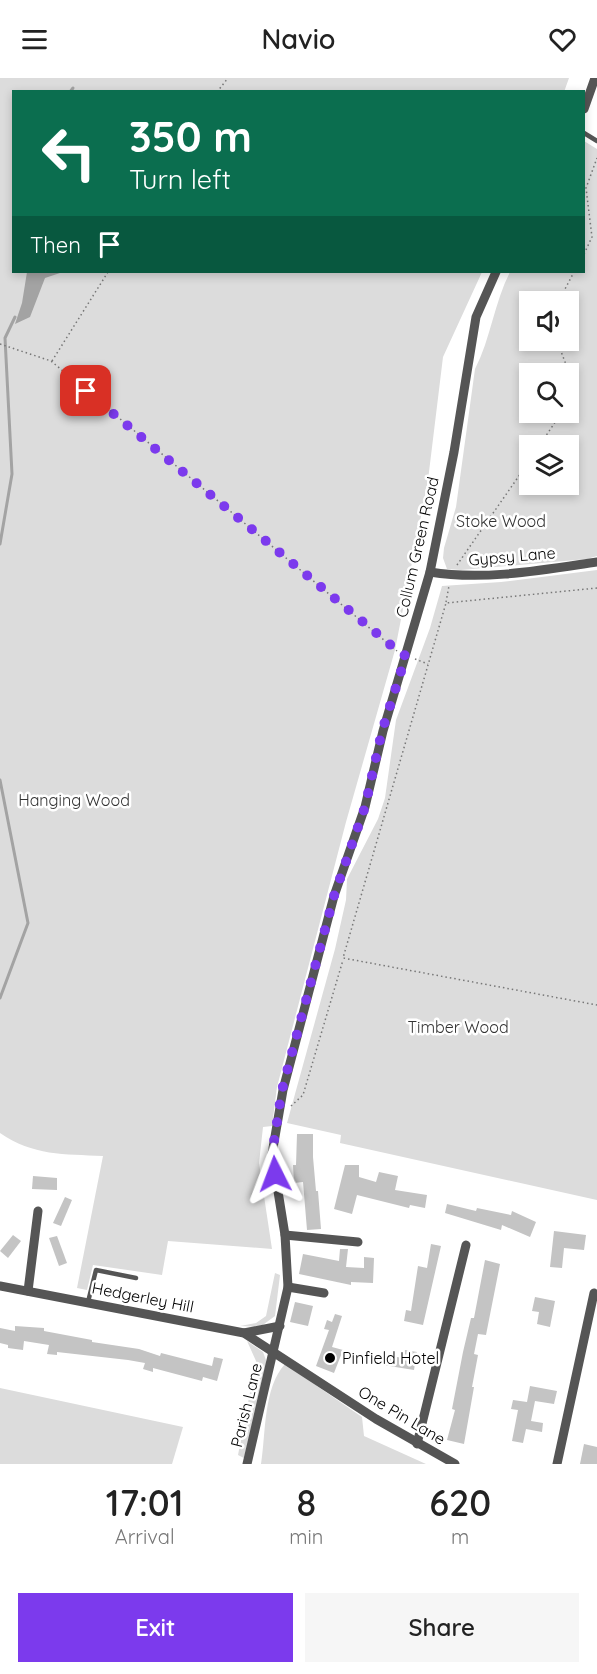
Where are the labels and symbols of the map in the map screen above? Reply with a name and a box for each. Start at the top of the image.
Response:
pin [60,365,111,416]
street label: Collum Green Road [391,475,443,619]
park label: Stoke Wood [456,511,546,531]
street label: Gypsy Lane [468,542,556,570]
park label: Hanging Wood [18,790,130,810]
park label: Timber Wood [407,1017,509,1037]
position arrow [243,1142,307,1206]
street label: Hedgerley Hill [90,1277,196,1317]
place label: Pinfield Hotel [342,1348,439,1368]
marker: Pinfield Hotel [323,1351,337,1365]
street label: Parish Lane [226,1361,266,1449]
street label: One Pin Lane [355,1381,449,1449]

